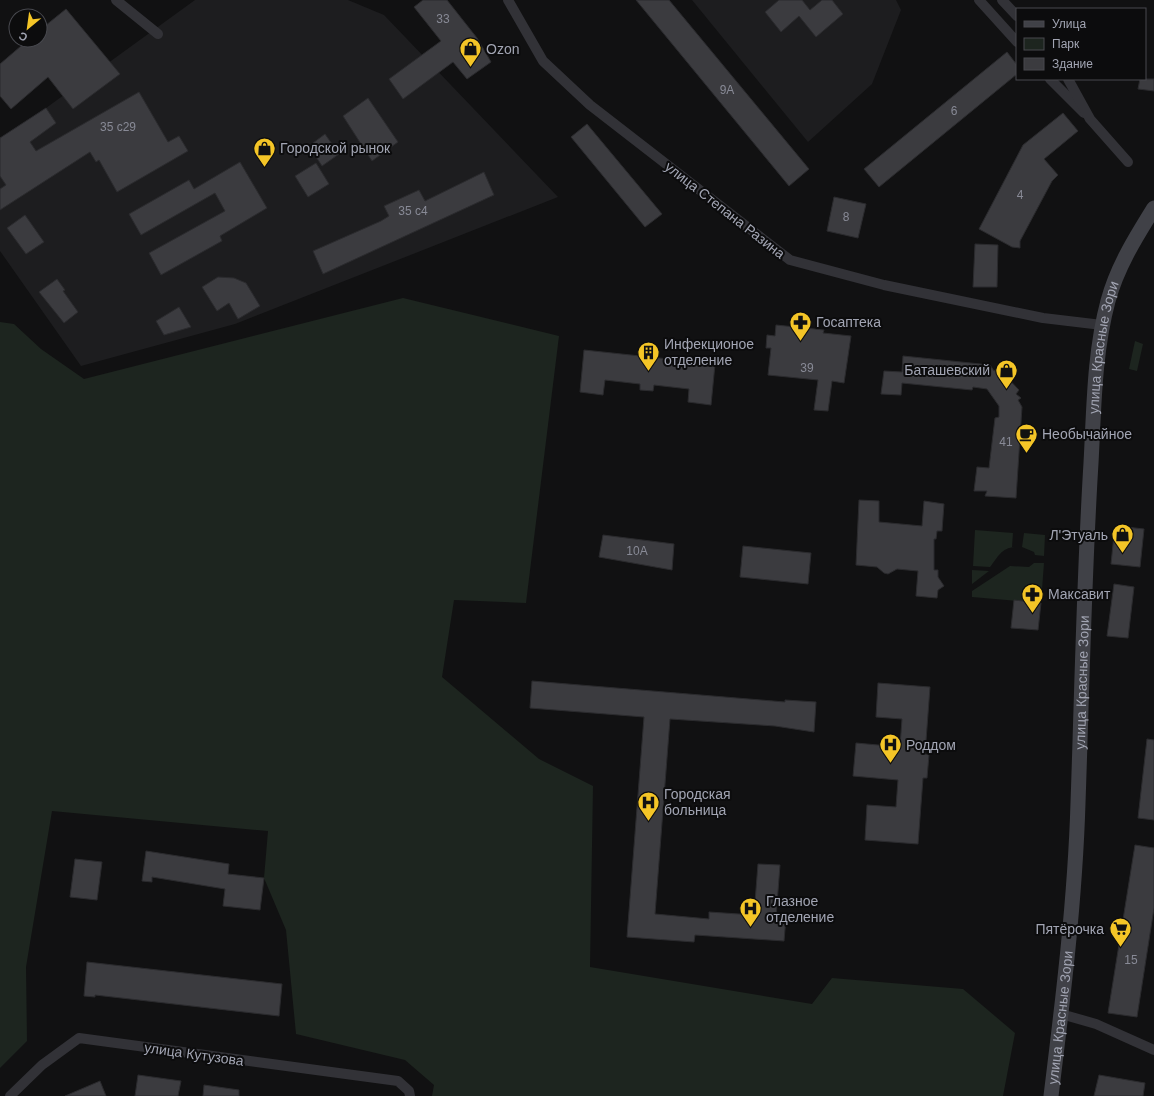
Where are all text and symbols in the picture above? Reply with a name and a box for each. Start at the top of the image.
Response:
north arrow [8,8,48,48]
legend [1016,8,1146,80]
house number: 33 [436,12,450,26]
text: Улица [1052,17,1086,31]
text: С [17,30,30,44]
shop icon: Ozon [457,36,483,69]
text: Парк [1052,37,1080,51]
place label: Ozon [486,41,519,57]
text: Здание [1052,57,1093,71]
house number: 9А [720,83,734,97]
house number: 6 [951,104,958,118]
house number: 35 с29 [100,120,136,134]
shop icon: Городской рынок [252,135,278,168]
place label: Городской рынок [280,140,391,156]
street label: улица Степана Разина [662,158,788,262]
house number: 4 [1017,188,1024,202]
house number: 35 с4 [398,204,428,218]
house number: 8 [843,210,850,224]
street label: улица Красные Зори [1085,279,1122,414]
pharmacy icon: Госаптека [787,309,813,342]
place label: Госаптека [816,314,881,330]
place label: Инфекционое отделение [664,336,754,368]
building icon: Инфекционое отделение [635,339,661,372]
shop icon: Баташевский [993,357,1019,390]
house number: 39 [800,361,814,375]
place label: Баташевский [904,362,990,378]
cafe icon: Необычайное [1014,421,1040,454]
place label: Необычайное [1042,426,1132,442]
house number: 41 [999,435,1013,449]
shop icon: Л'Этуаль [1110,522,1136,555]
place label: Л'Этуаль [1049,527,1108,543]
house number: 10А [626,544,648,558]
pharmacy icon: Максавит [1020,581,1046,614]
place label: Максавит [1048,586,1111,602]
street label: улица Красные Зори [1072,615,1092,750]
hospital icon: Роддом [878,732,904,765]
place label: Роддом [906,737,956,753]
place label: Городская больница [664,786,731,818]
hospital icon: Городская больница [636,789,662,822]
place label: Глазное отделение [766,893,834,925]
hospital icon: Глазное отделение [738,896,764,929]
supermarket icon: Пятёрочка [1107,916,1133,949]
place label: Пятёрочка [1035,921,1104,937]
street label: улица Красные Зори [1044,950,1076,1085]
house number: 15 [1124,953,1138,967]
street label: улица Кутузова [143,1039,245,1069]

